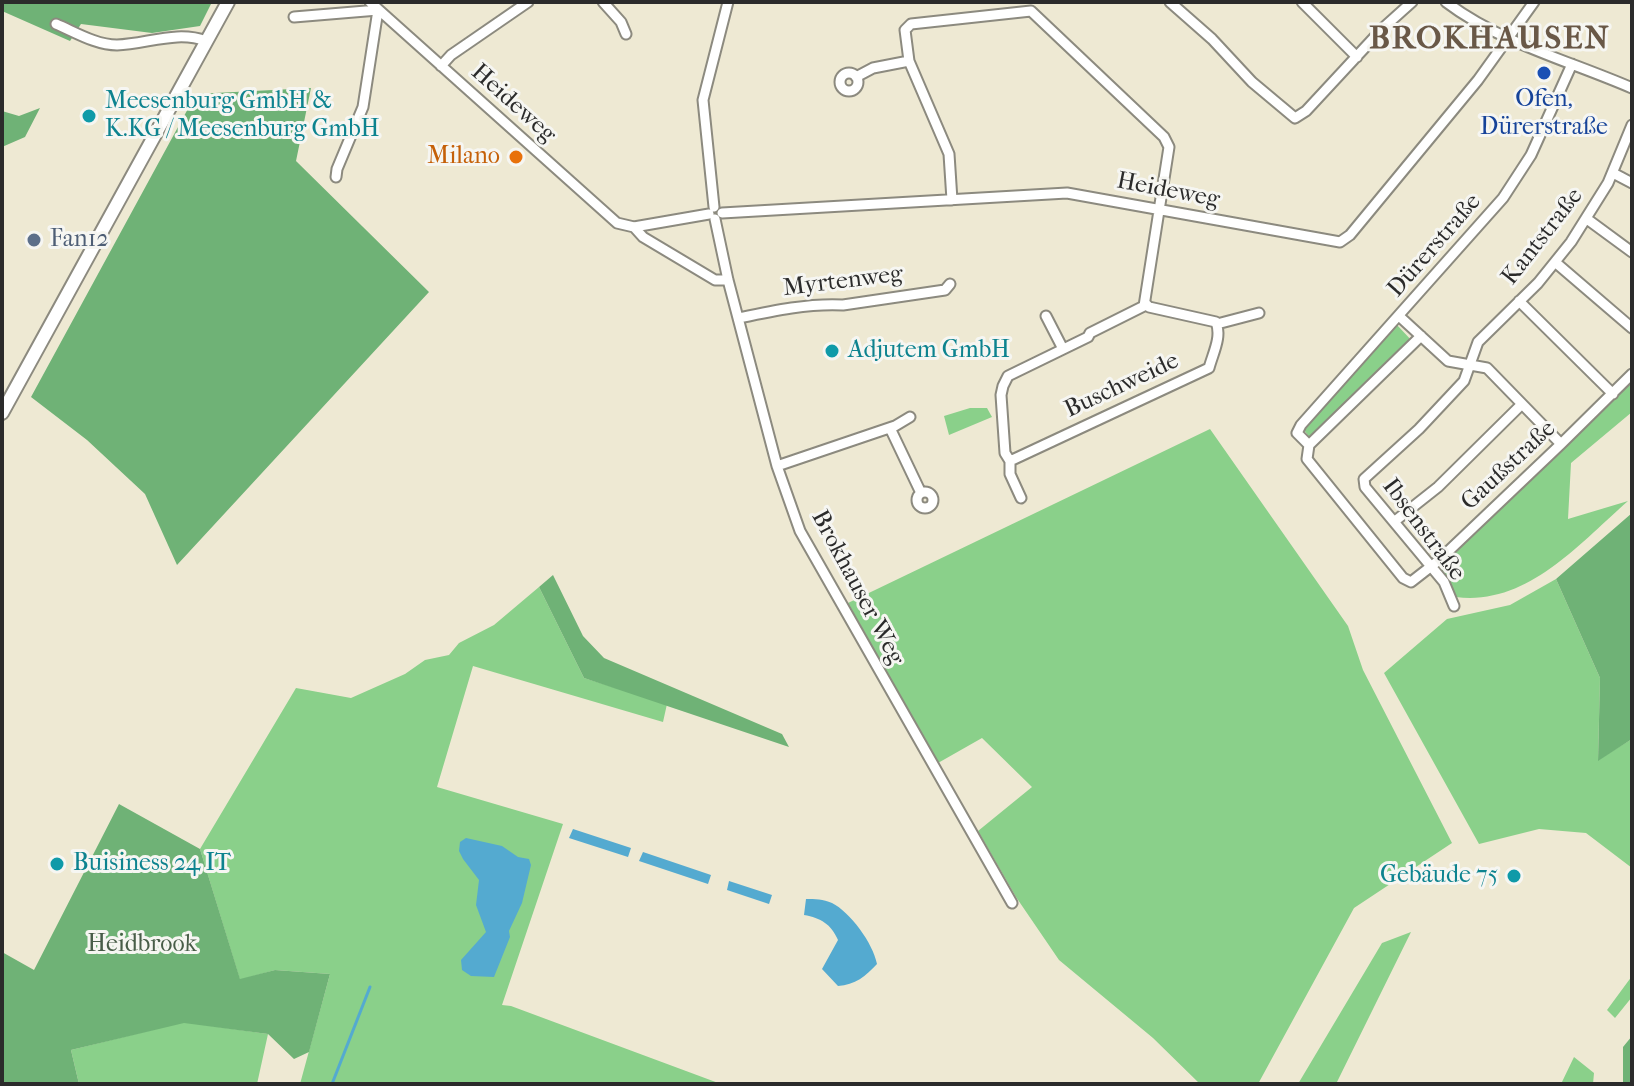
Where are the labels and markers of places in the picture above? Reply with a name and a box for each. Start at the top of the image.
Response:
marker: Ofen, Dürerstraße [1535,64,1553,82]
place label: Ofen, Dürerstraße [1480,86,1608,142]
place label: Meesenburg GmbH & K.KG / Meesenburg GmbH [105,88,379,144]
marker: Meesenburg GmbH & K.KG / Meesenburg GmbH [80,107,98,125]
place label: Milano [427,143,500,171]
marker: Milano [507,148,525,166]
place label: Fan12 [50,226,109,254]
marker: Fan12 [25,231,43,249]
place label: Adjutem GmbH [848,337,1010,365]
marker: Adjutem GmbH [823,342,841,360]
place label: Buisiness 24 IT [73,850,231,878]
marker: Buisiness 24 IT [48,855,66,873]
place label: Gebäude 75 [1380,862,1498,890]
marker: Gebäude 75 [1505,867,1523,885]

